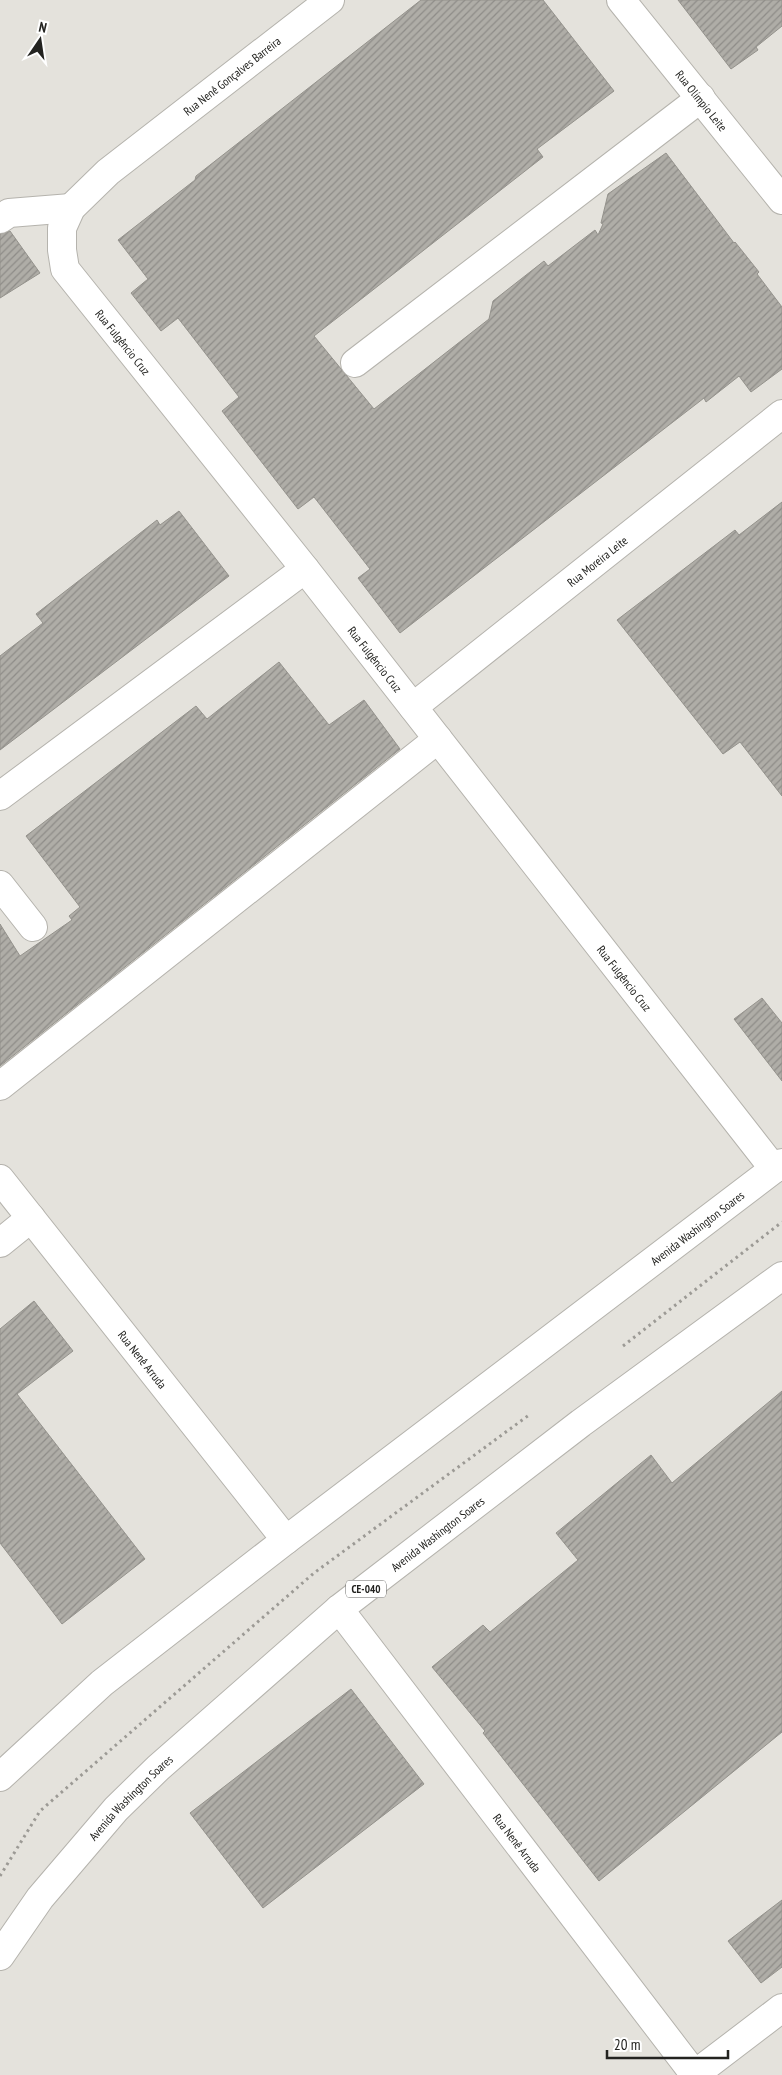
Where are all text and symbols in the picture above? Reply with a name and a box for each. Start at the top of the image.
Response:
north arrow [15,15,65,65]
text: N [37,18,49,37]
street label: Rua Nenê Gonçalves Barreira [180,33,284,119]
street label: Rua Olímpio Leite [673,67,731,134]
street label: Rua Fulgêncio Cruz [93,306,154,378]
street label: Rua Moreira Leite [564,532,630,589]
street label: Rua Fulgêncio Cruz [345,623,406,695]
street label: Rua Fulgêncio Cruz [594,942,655,1014]
street label: Avenida Washington Soares [647,1187,747,1268]
street label: Rua Nenê Arruda [115,1327,170,1391]
street label: Avenida Washington Soares [388,1493,487,1574]
road number: CE-040 [346,1580,386,1598]
street label: Avenida Washington Soares [85,1751,176,1843]
street label: Rua Nenê Arruda [490,1810,545,1875]
scale bar [607,2028,728,2060]
text: 20 m [614,2035,640,2054]

